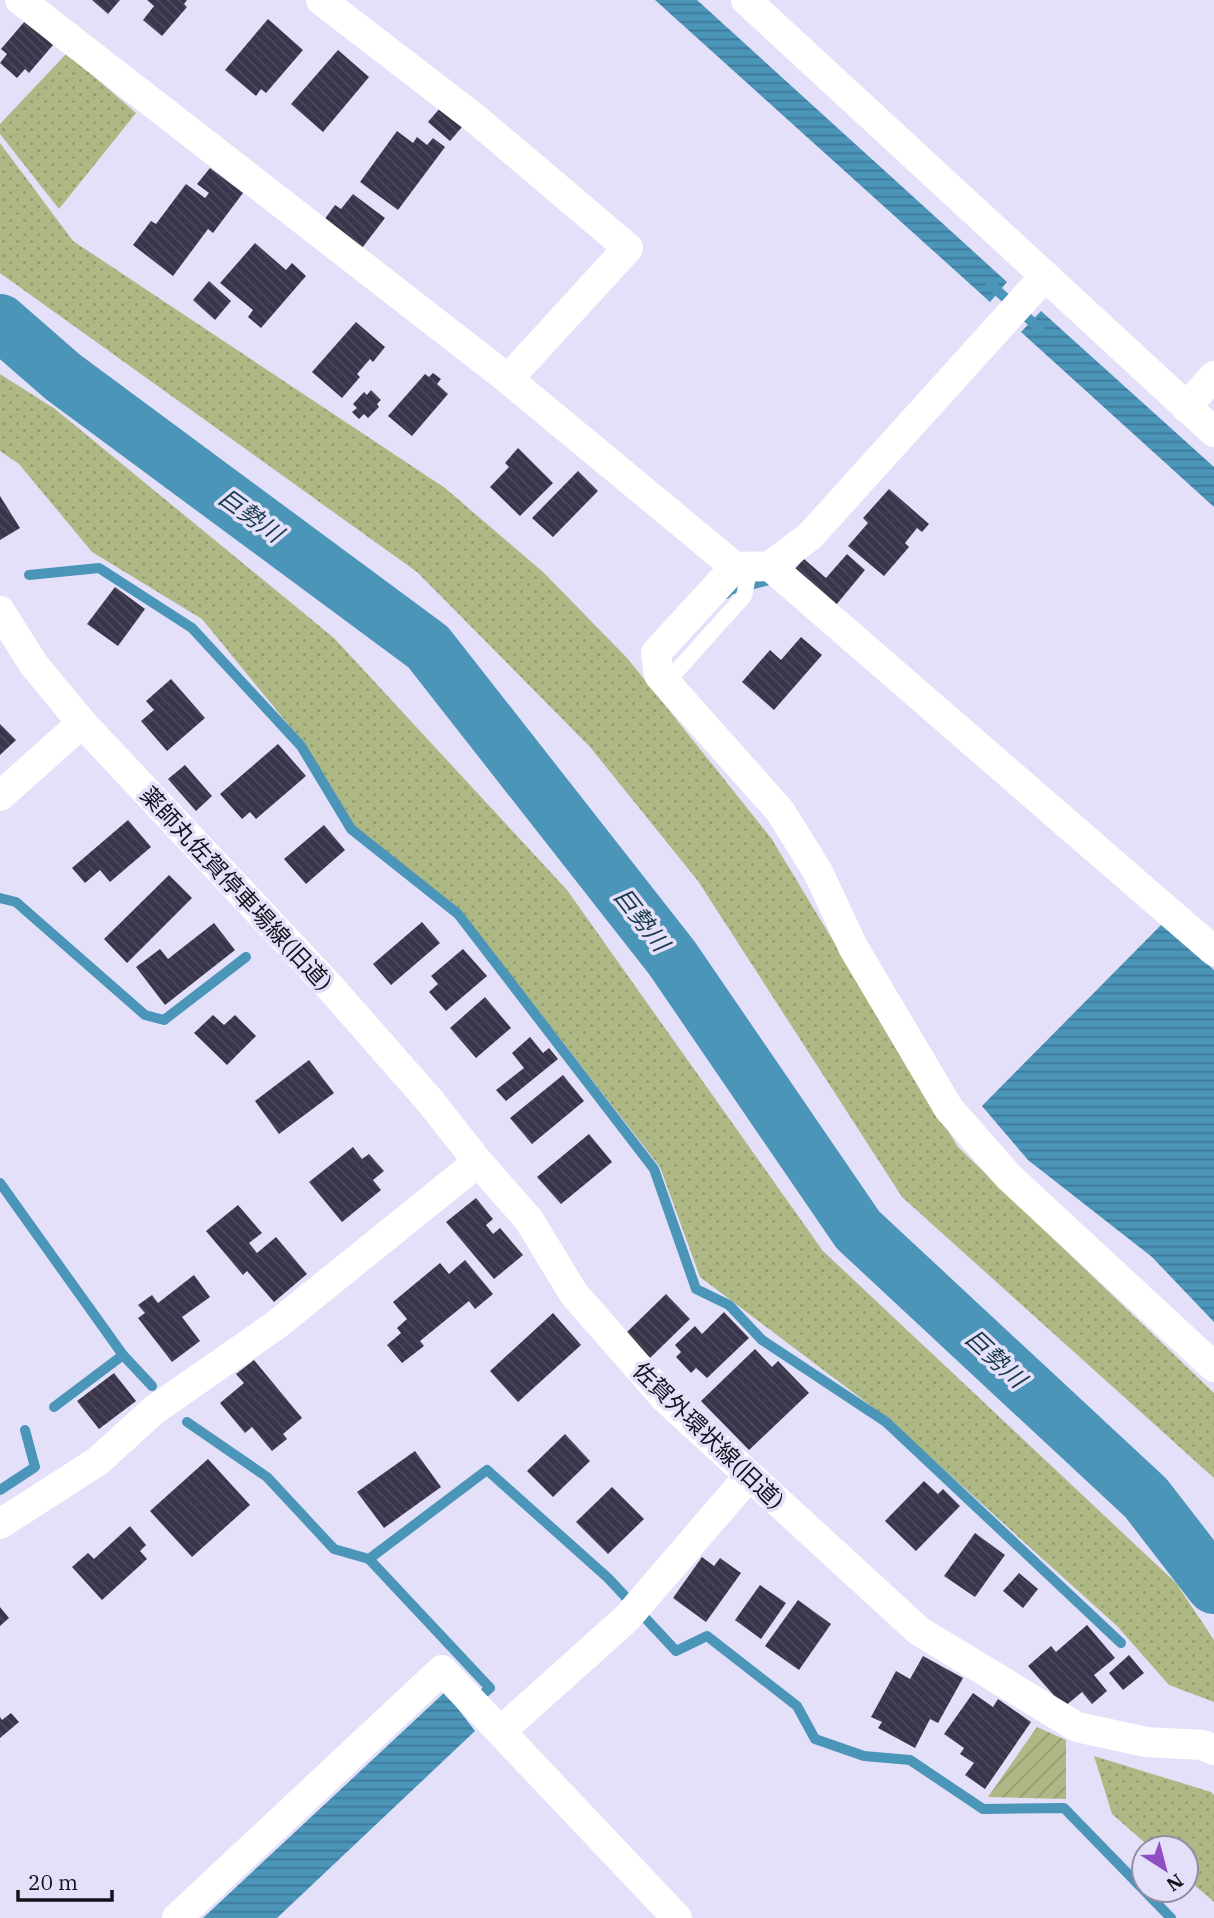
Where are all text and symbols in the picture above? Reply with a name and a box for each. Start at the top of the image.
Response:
water label: 巨勢川 [212,481,292,551]
street label: 薬師丸佐賀停車場線(旧道) [135,780,339,996]
water label: 巨勢川 [607,881,679,960]
water label: 巨勢川 [959,1322,1035,1396]
street label: 佐賀外環状線(旧道) [627,1355,791,1515]
north arrow [1130,1834,1200,1904]
scale bar [18,1858,112,1902]
text: 20 m [28,1868,78,1896]
text: N [1162,1869,1188,1897]

